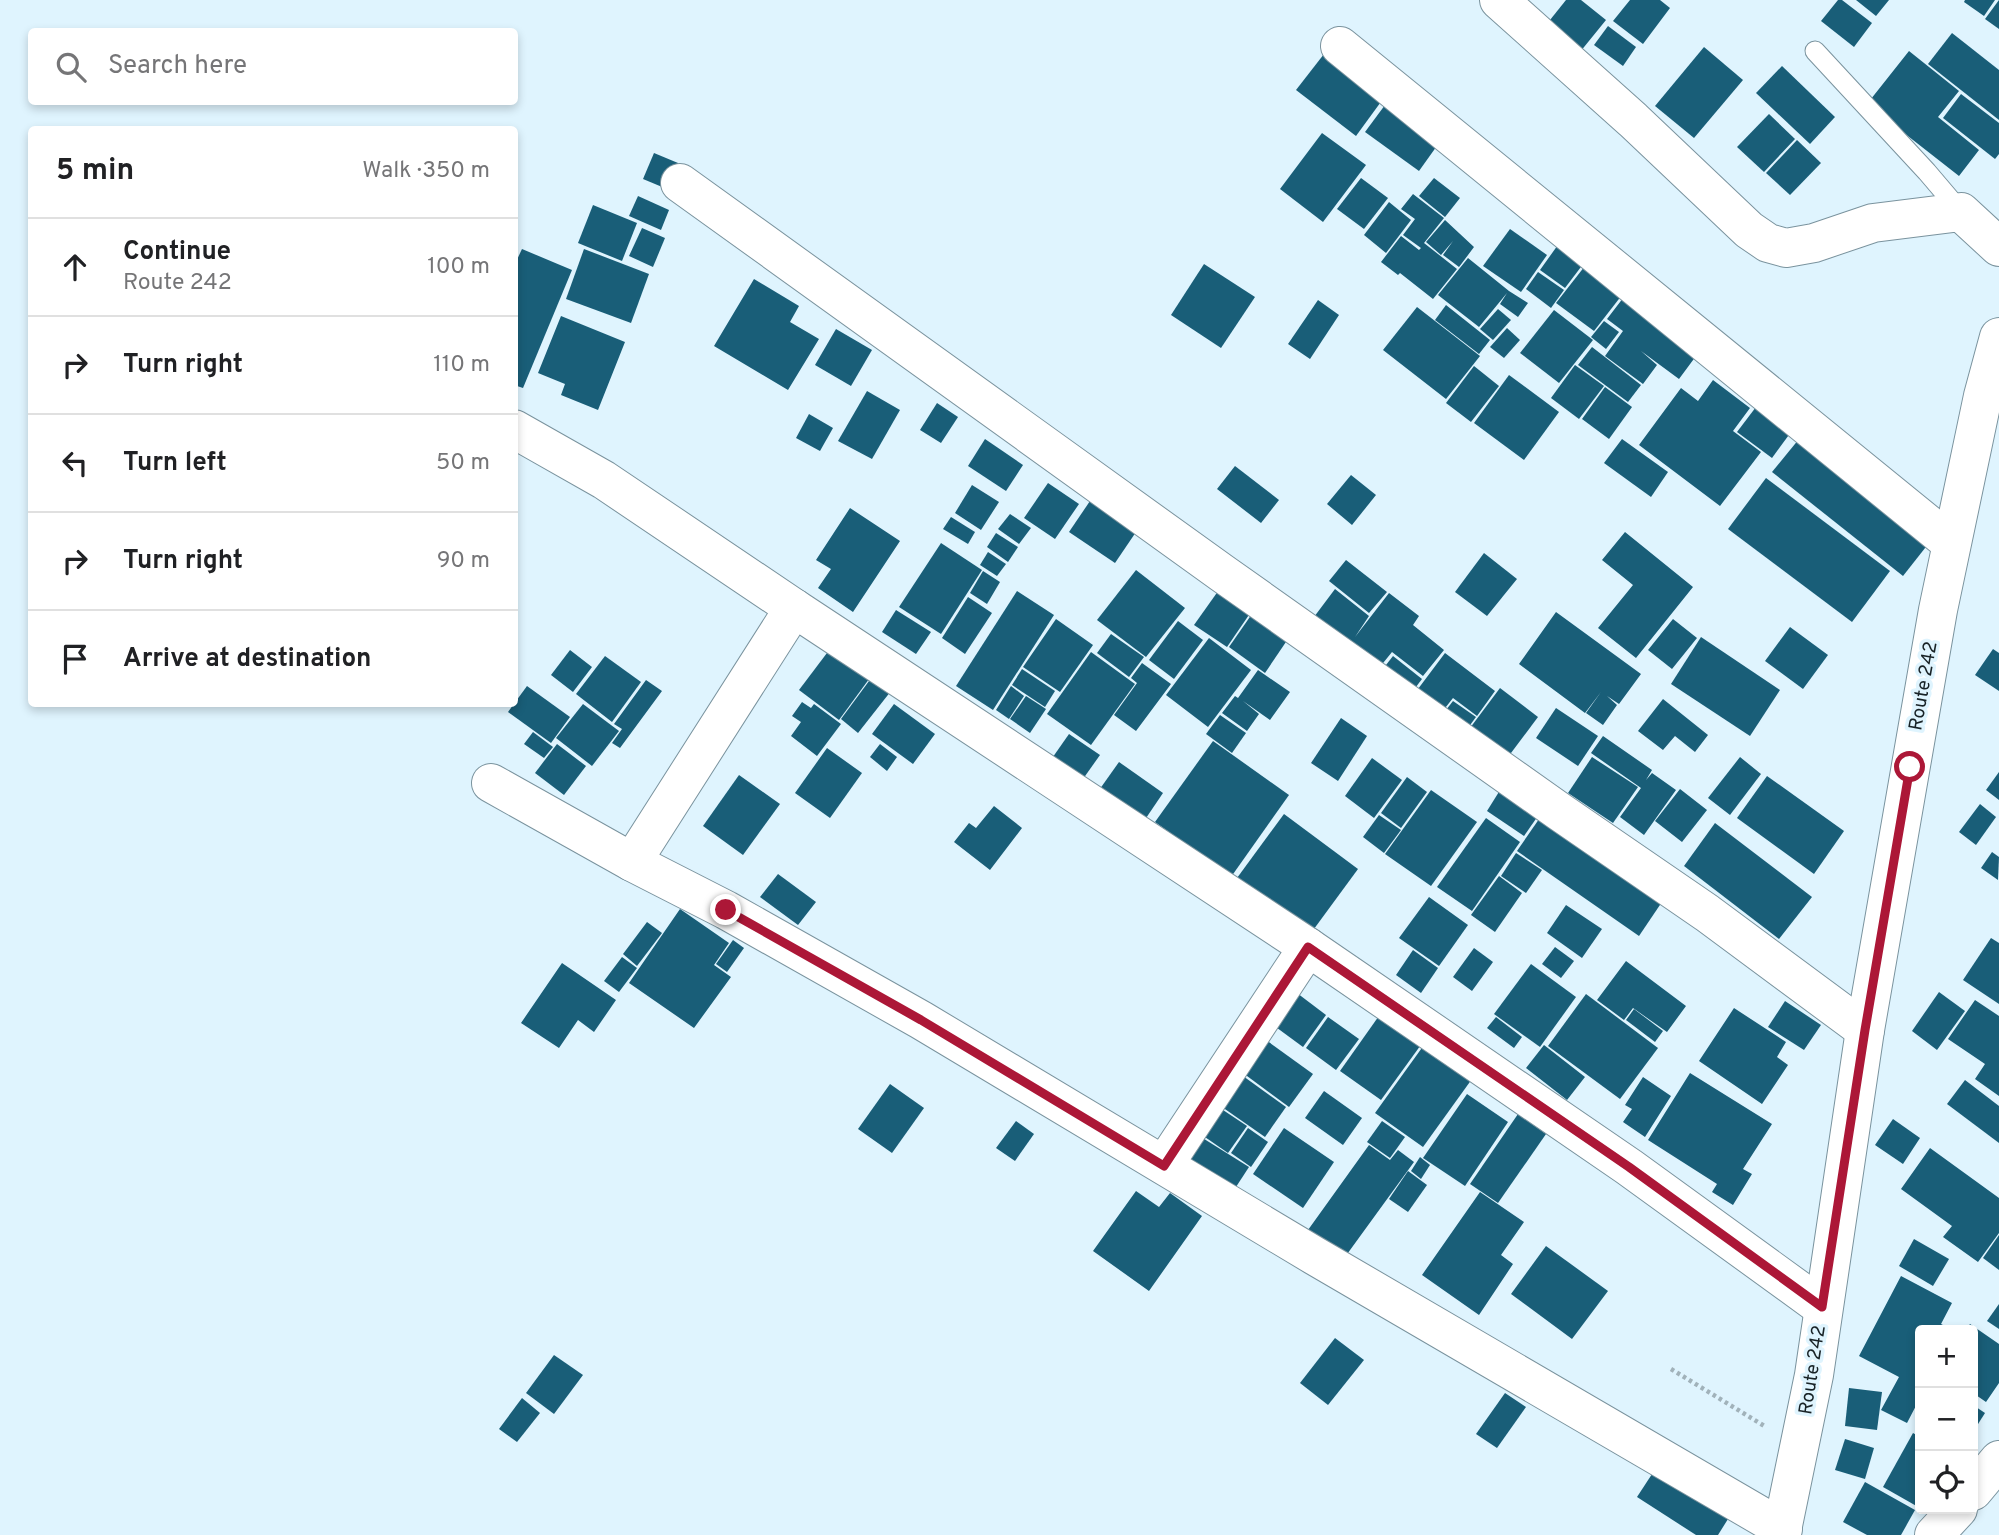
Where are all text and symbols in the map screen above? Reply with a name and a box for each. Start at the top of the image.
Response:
search box [28,28,518,105]
icon: search [52,48,90,86]
text: Search here [108,50,247,83]
text: 5 min [56,153,134,190]
text: Walk · 350 m [362,157,490,186]
text: Continue [123,236,231,269]
icon: ahead [56,248,94,286]
text: 100 m [427,253,490,282]
text: Route 242 [123,269,232,298]
icon: right [56,346,94,384]
text: Turn right [123,349,243,382]
text: 110 m [433,351,490,380]
icon: left [56,444,94,482]
text: Turn left [123,447,227,480]
text: 50 m [436,449,490,478]
icon: right [56,542,94,580]
text: Turn right [123,545,243,578]
text: 90 m [437,547,490,576]
icon: arrive [56,640,94,678]
street label: Route 242 [1904,640,1944,732]
text: Arrive at destination [123,643,371,676]
route start [1894,751,1925,782]
route end [710,894,741,925]
street label: Route 242 [1794,1324,1832,1416]
map controls [1915,1325,1978,1514]
button: + [1915,1325,1978,1388]
button: − [1915,1388,1978,1451]
button: locate [1915,1451,1978,1514]

